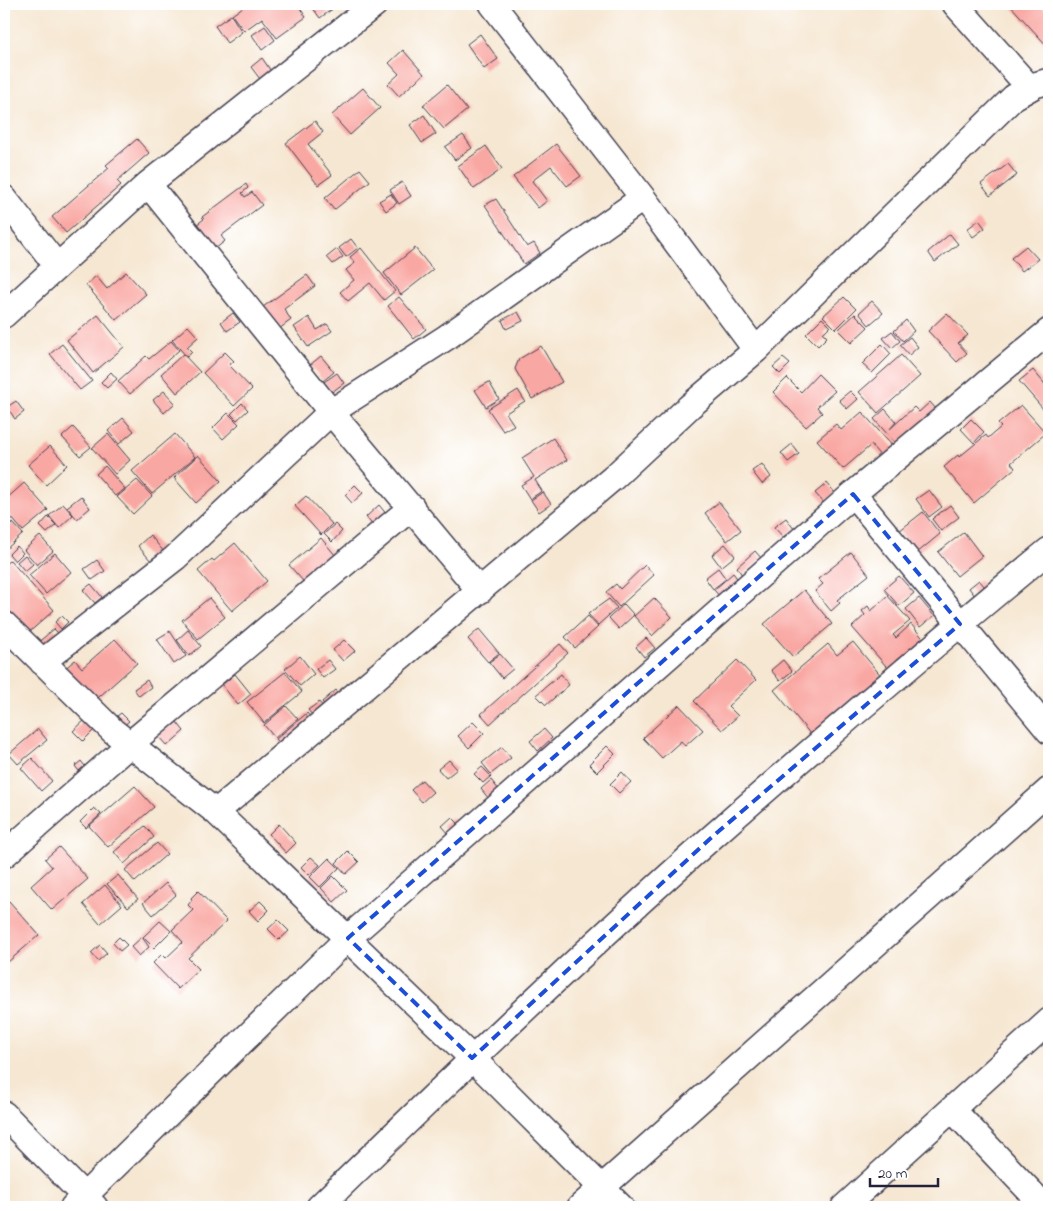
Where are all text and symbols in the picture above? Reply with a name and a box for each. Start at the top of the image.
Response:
scale bar [870,1156,938,1188]
text: 20 m [878,1163,908,1185]

